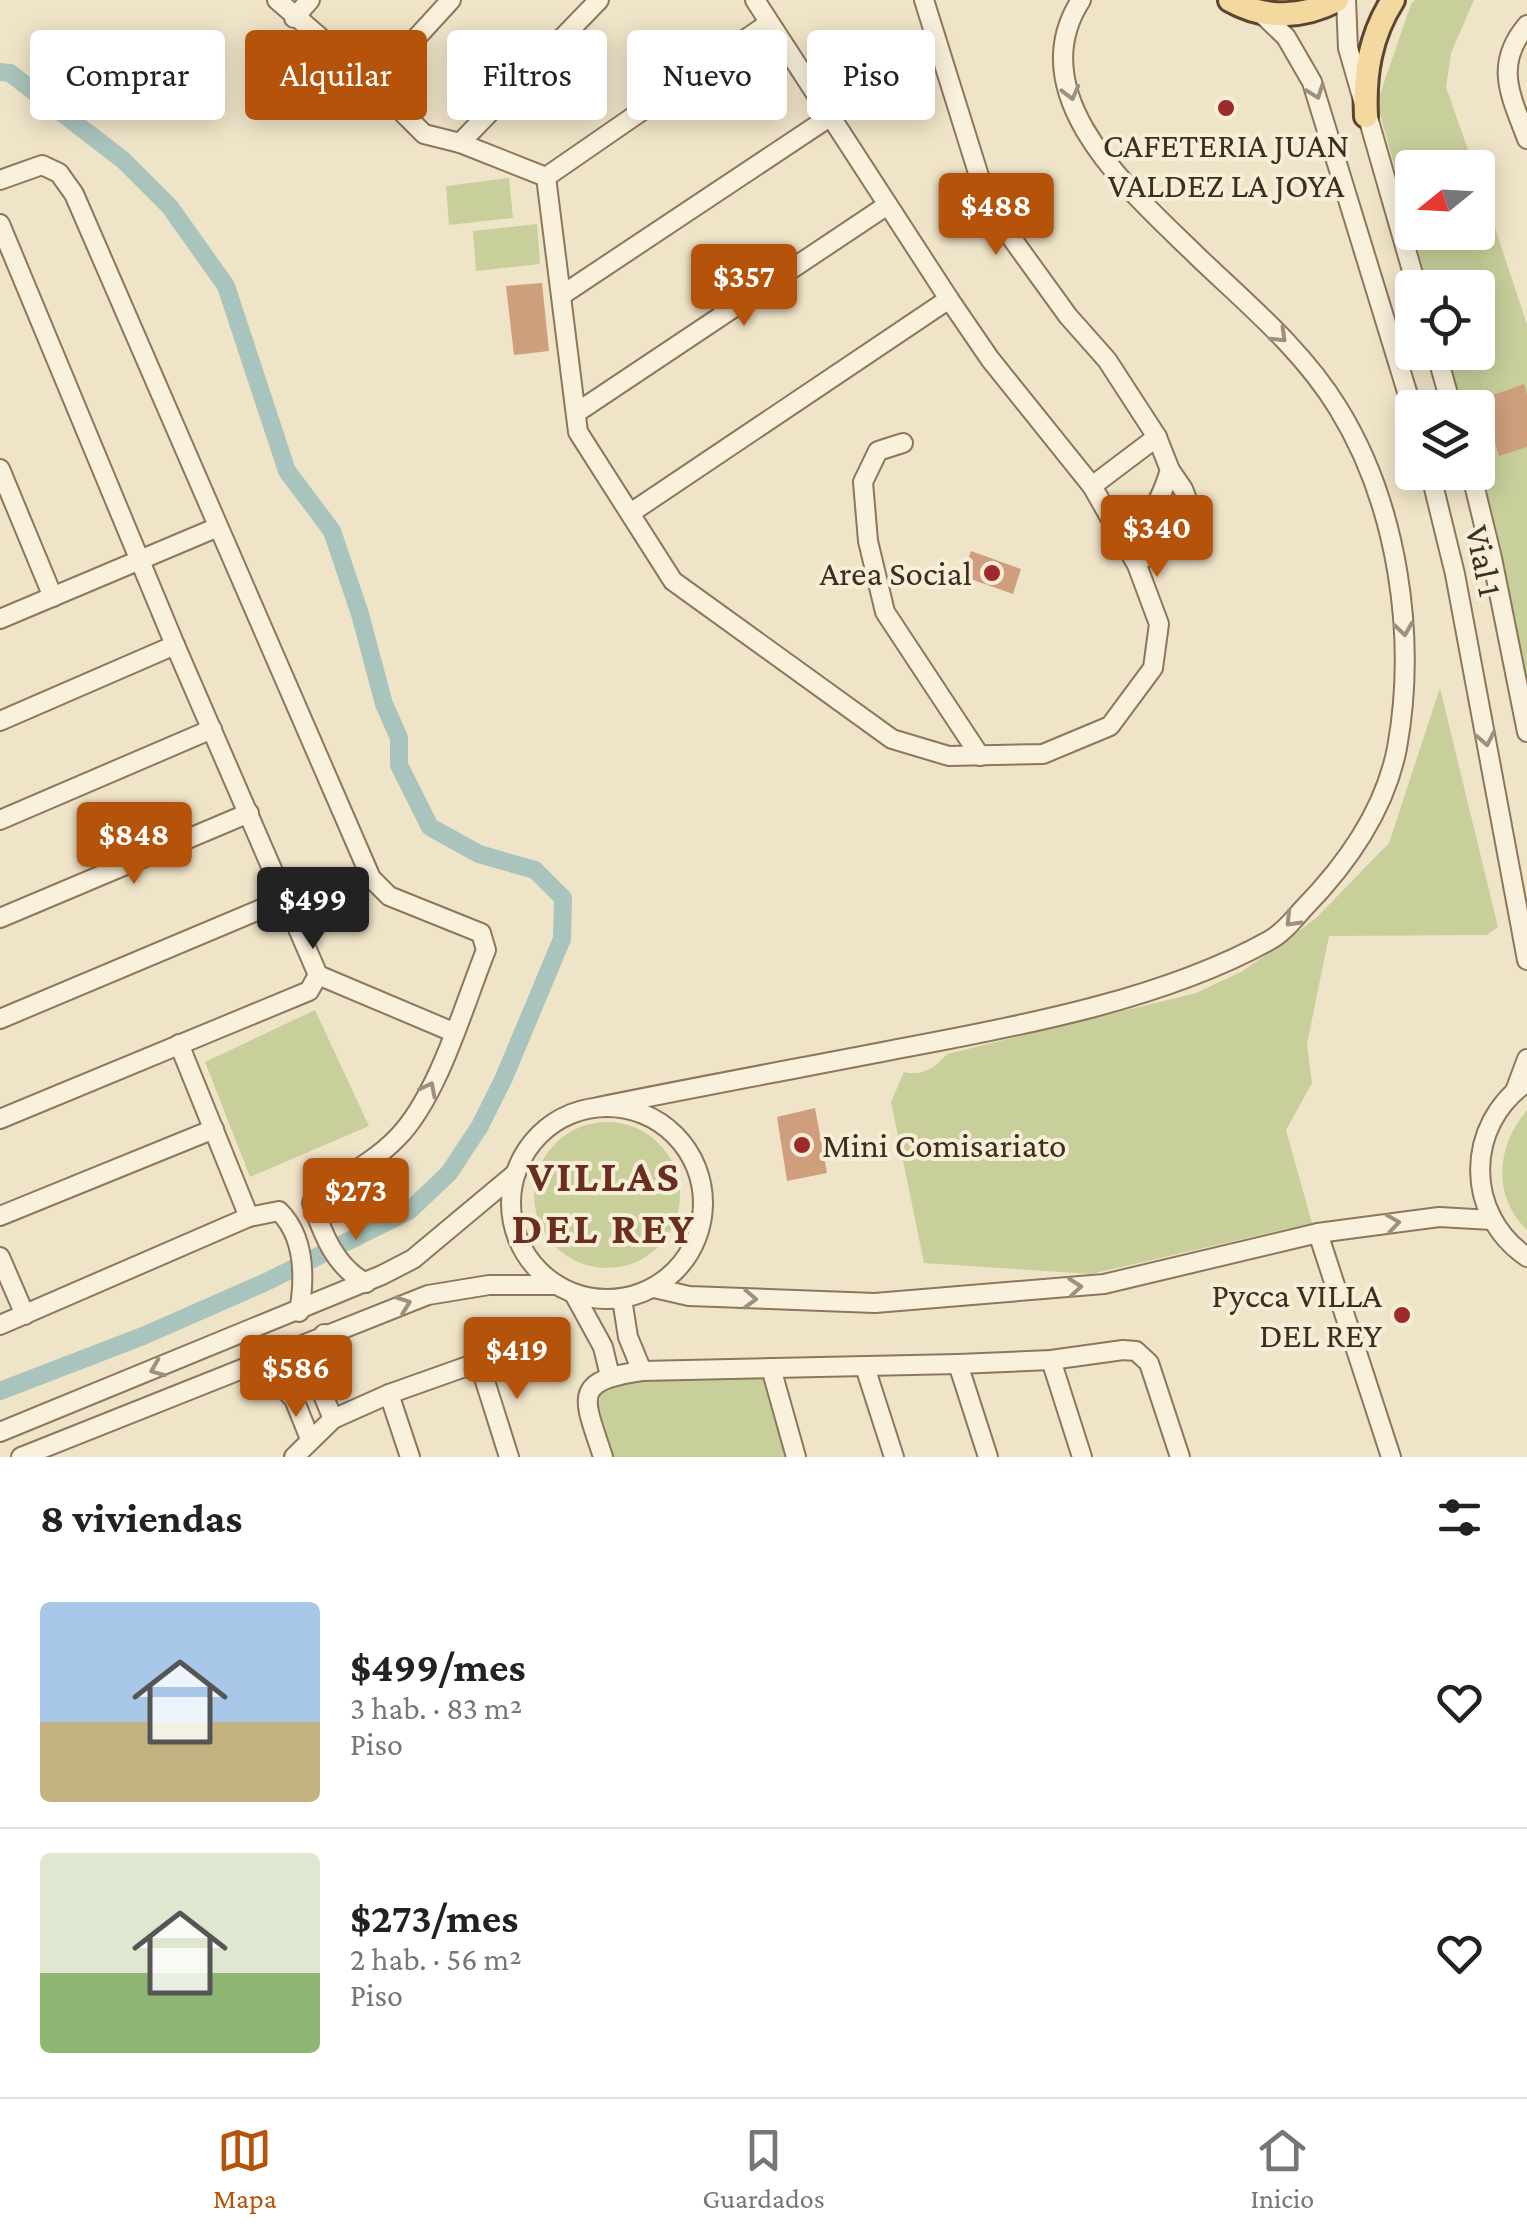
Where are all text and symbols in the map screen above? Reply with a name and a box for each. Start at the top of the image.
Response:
chip: Comprar [30,30,225,120]
chip: Alquilar [245,30,427,120]
chip: Filtros [447,30,607,120]
chip: Nuevo [627,30,787,120]
chip: Piso [807,30,935,120]
one-way arrow [1304,82,1324,100]
one-way arrow [1059,84,1080,101]
marker: CAFETERIA JUAN VALDEZ LA JOYA [1215,97,1237,119]
place label: CAFETERIA JUAN VALDEZ LA JOYA [1103,126,1349,205]
north arrow [1395,150,1495,250]
map controls [1395,150,1495,490]
pin: $488 [937,173,1055,258]
text: $488 [961,187,1031,223]
pin: $357 [685,244,803,329]
text: $357 [713,258,775,294]
button: locate [1395,270,1495,370]
one-way arrow [1268,325,1286,343]
button: layers [1395,390,1495,490]
pin: $340 [1098,495,1216,580]
text: $340 [1123,509,1191,545]
street label: Vial 1 [1457,522,1511,600]
place label: Area Social [819,554,972,593]
marker: Area Social [981,562,1003,584]
one-way arrow [1392,621,1413,637]
one-way arrow [1475,730,1496,747]
pin: $848 [75,802,193,887]
text: $848 [99,816,169,852]
pin: $499 [254,867,372,952]
text: $499 [279,881,347,917]
one-way arrow [1286,909,1304,927]
one-way arrow [417,1081,436,1099]
place label: Mini Comisariato [822,1126,1066,1165]
marker: Mini Comisariato [791,1134,813,1156]
district label: VILLAS DEL REY [512,1151,696,1253]
pin: $273 [297,1158,415,1243]
text: $273 [325,1172,387,1208]
one-way arrow [1385,1214,1401,1235]
one-way arrow [1067,1276,1083,1298]
place label: Pycca VILLA DEL REY [1212,1276,1382,1355]
one-way arrow [743,1289,759,1310]
one-way arrow [395,1295,412,1316]
marker: Pycca VILLA DEL REY [1391,1304,1413,1326]
pin: $419 [458,1317,576,1402]
text: $419 [486,1331,548,1367]
pin: $586 [237,1335,355,1420]
text: $586 [262,1349,330,1385]
one-way arrow [149,1357,167,1377]
icon: filters [1432,1490,1487,1545]
text: 8 viviendas [40,1494,242,1541]
icon: home [120,1642,240,1762]
text: $499/mes [350,1643,526,1690]
icon: heart [1432,1675,1487,1730]
text: 3 hab. · 83 m² [350,1690,522,1726]
text: Piso [350,1726,403,1762]
icon: home [120,1893,240,2013]
text: $273/mes [350,1894,518,1941]
icon: heart [1432,1926,1487,1981]
text: 2 hab. · 56 m² [350,1941,522,1977]
text: Piso [350,1977,403,2013]
tab: Mapa [213,2123,277,2214]
tab: Guardados [702,2123,825,2214]
tab: Inicio [1250,2123,1314,2214]

